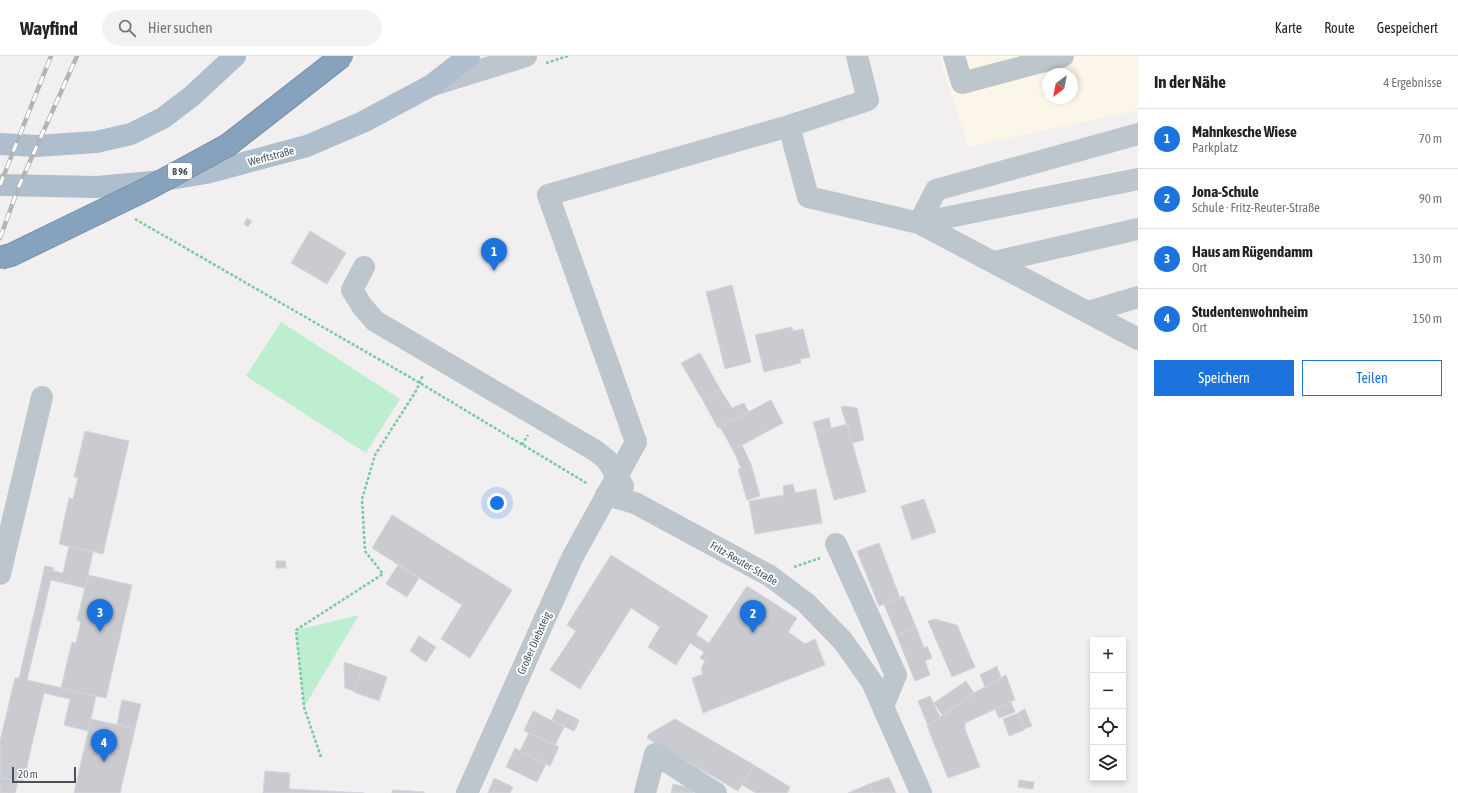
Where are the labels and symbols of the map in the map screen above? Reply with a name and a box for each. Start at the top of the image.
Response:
north arrow [1042,68,1078,104]
street label: Werftstraße [247,144,295,168]
road number: B 96 [168,163,192,179]
pin: 1 [481,238,507,271]
your location [487,493,507,513]
street label: Fritz-Reuter-Straße [708,539,780,587]
pin: 3 [87,599,113,632]
pin: 2 [740,600,766,633]
street label: Großer Diebsteig [515,610,553,676]
pin: 4 [91,729,117,762]
scale bar [12,765,76,784]

